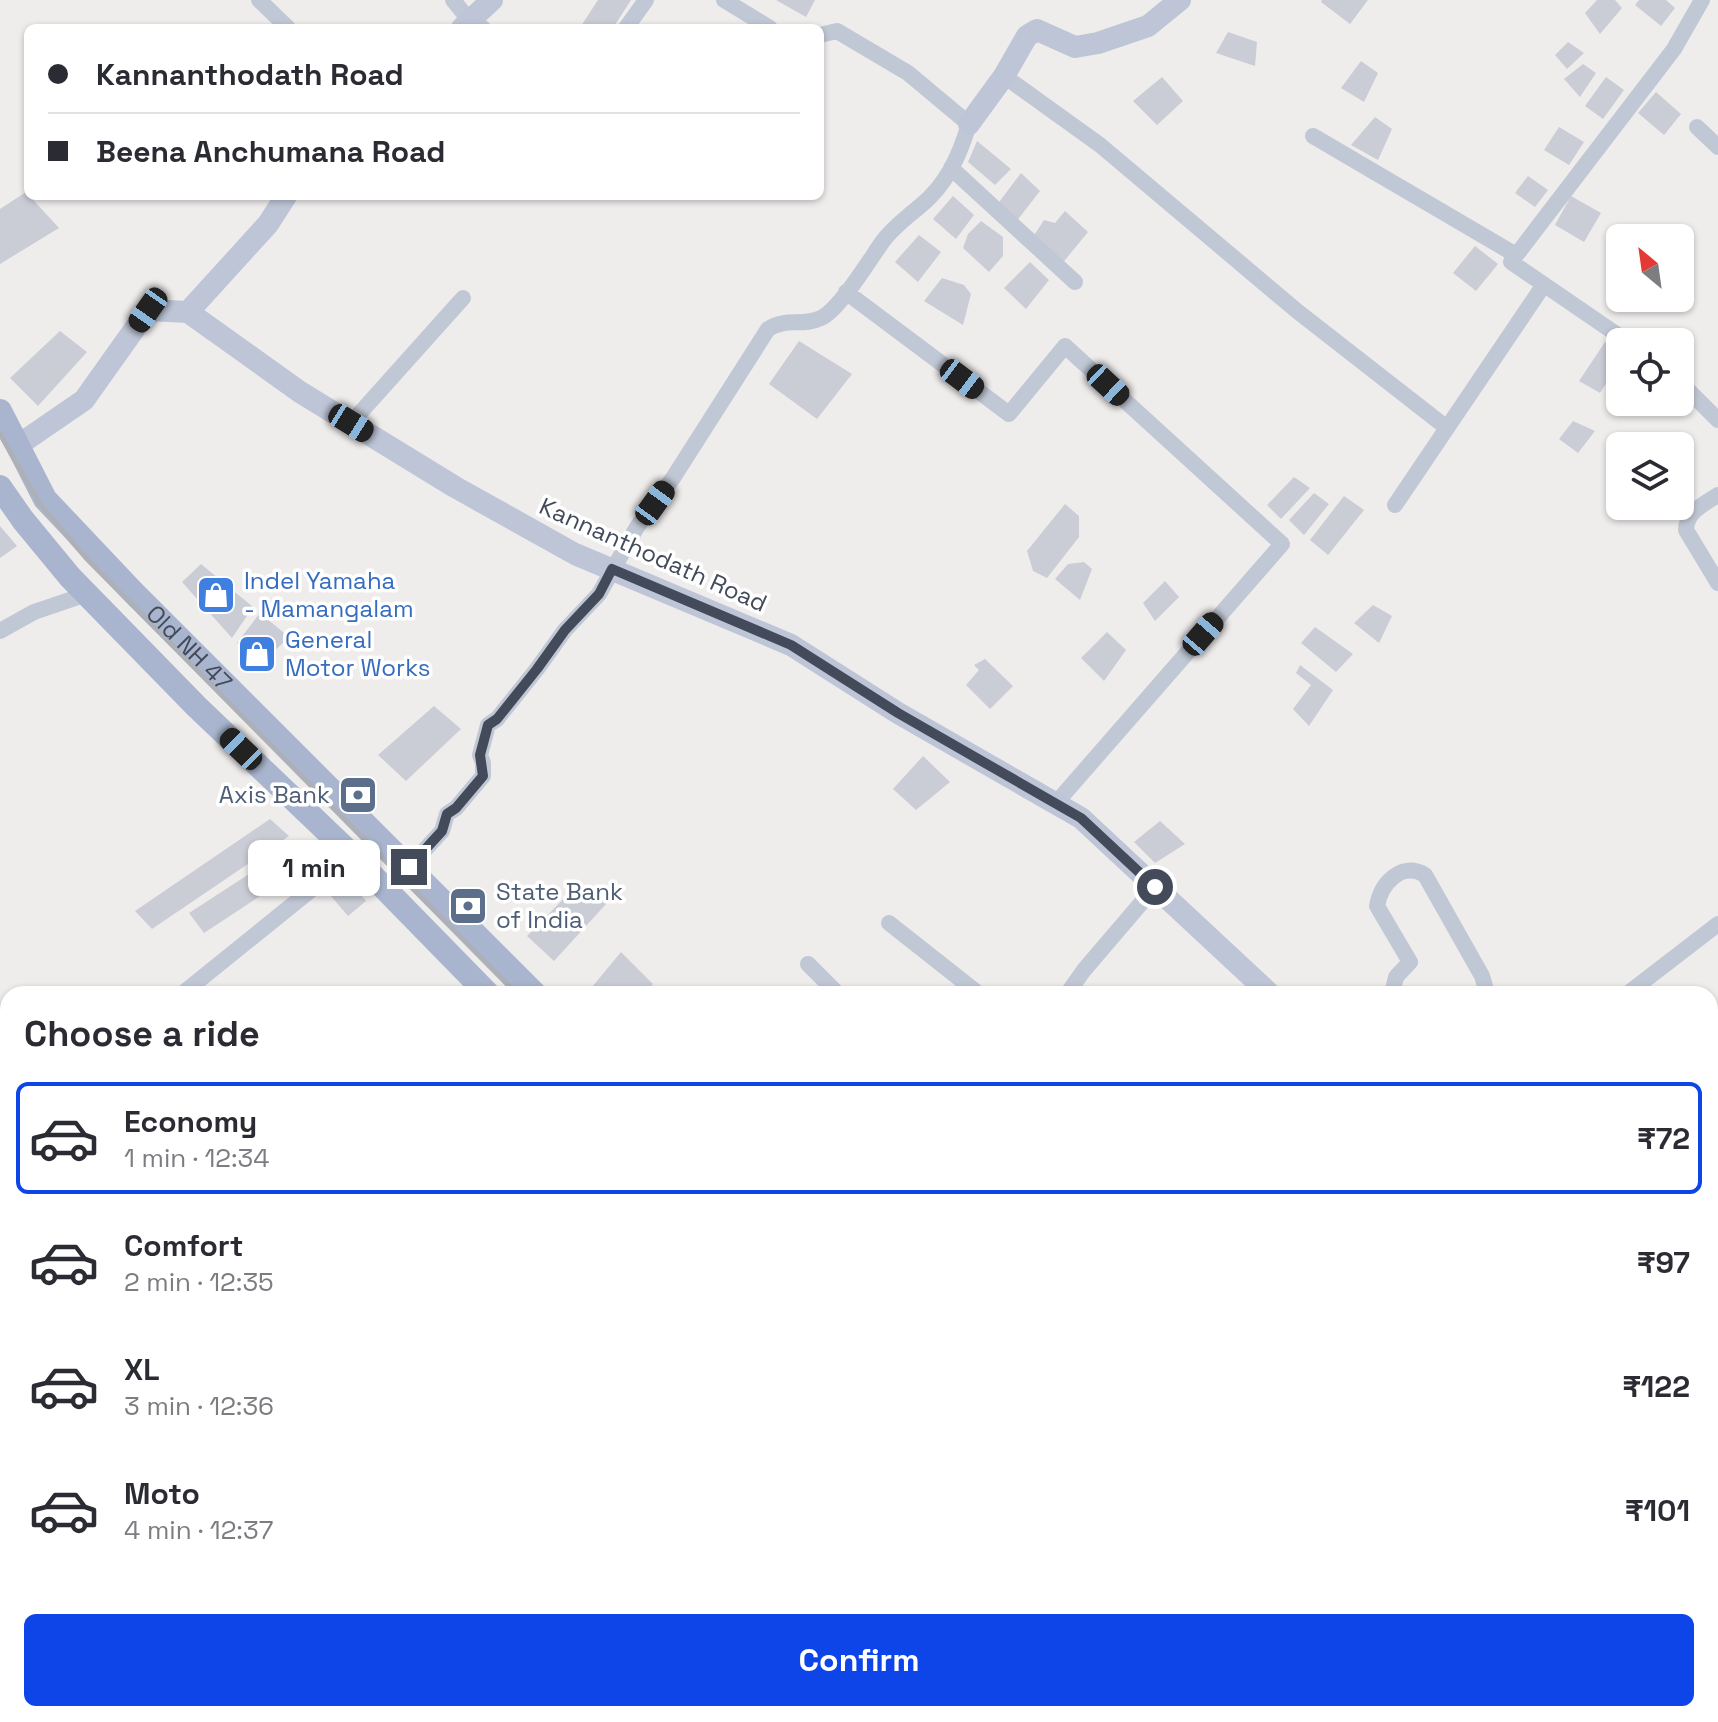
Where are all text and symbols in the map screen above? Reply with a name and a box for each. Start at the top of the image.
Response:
text: Kannanthodath Road [96,55,404,94]
text: Beena Anchumana Road [96,132,445,171]
north arrow [1606,224,1694,312]
map controls [1606,224,1694,520]
car [124,283,172,337]
button: locate [1606,328,1694,416]
car [936,355,988,403]
car [1082,360,1134,410]
car [324,400,378,446]
button: layers [1606,432,1694,520]
car [631,477,679,529]
street label: Kannanthodath Road [535,490,772,619]
place label: Indel Yamaha - Mamangalam [244,565,414,624]
shop icon: Indel Yamaha - Mamangalam [195,574,237,616]
street label: Old NH 47 [140,598,239,697]
car [1178,608,1228,660]
place label: General Motor Works [285,624,430,683]
shop icon: General Motor Works [236,633,278,675]
car [215,724,267,774]
bank icon: Axis Bank [337,774,379,816]
place label: Axis Bank [219,779,330,810]
callout: 1 min [249,839,381,895]
route end [391,849,427,885]
text: 1 min [282,851,346,885]
route start [1137,869,1173,905]
place label: State Bank of India [496,876,623,935]
bank icon: State Bank of India [447,885,489,927]
text: Choose a ride [24,1011,260,1057]
icon: car [28,1102,100,1174]
text: Economy [124,1102,257,1141]
text: ₹72 [1637,1119,1690,1158]
text: 1 min · 12:34 [124,1141,270,1175]
icon: car [28,1226,100,1298]
text: Comfort [124,1226,243,1265]
text: ₹97 [1637,1243,1690,1282]
text: 2 min · 12:35 [124,1265,274,1299]
icon: car [28,1350,100,1422]
text: XL [124,1350,160,1389]
text: ₹122 [1622,1367,1690,1406]
text: 3 min · 12:36 [124,1389,274,1423]
icon: car [28,1474,100,1546]
text: Moto [124,1474,200,1513]
text: ₹101 [1625,1491,1690,1530]
text: 4 min · 12:37 [124,1513,273,1547]
button: Confirm [24,1614,1694,1706]

